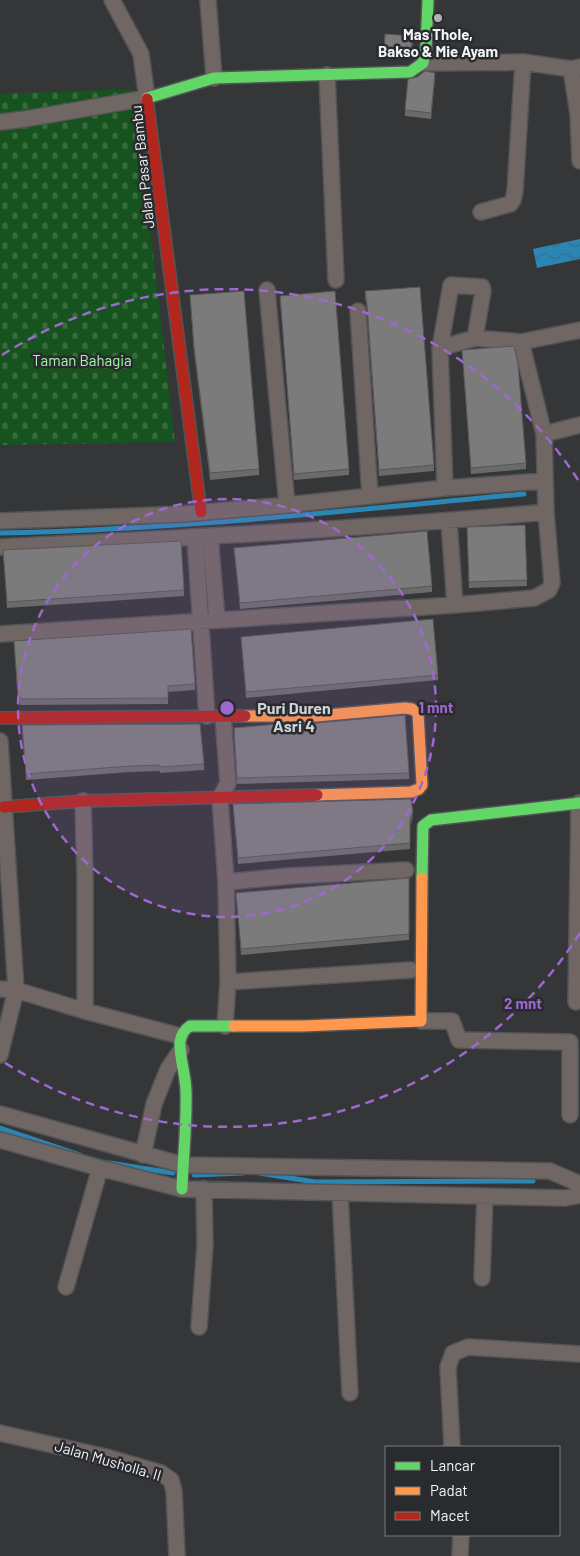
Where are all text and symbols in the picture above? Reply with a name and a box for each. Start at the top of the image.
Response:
marker: Mas Thole, Bakso & Mie Ayam [432,12,444,24]
place label: Mas Thole, Bakso & Mie Ayam [378,25,498,60]
street label: Jalan Pasar Bambu [127,105,157,230]
park label: Taman Bahagia [32,351,132,369]
district label: Puri Duren Asri 4 [257,698,331,735]
text: 1 mnt [419,698,454,716]
centre of rings [218,699,236,717]
text: 2 mnt [504,994,542,1012]
street label: Jalan Musholla. II [53,1436,164,1484]
legend [385,1446,560,1536]
text: Lancar [430,1456,476,1474]
text: Padat [430,1481,468,1499]
text: Macet [430,1506,470,1524]

